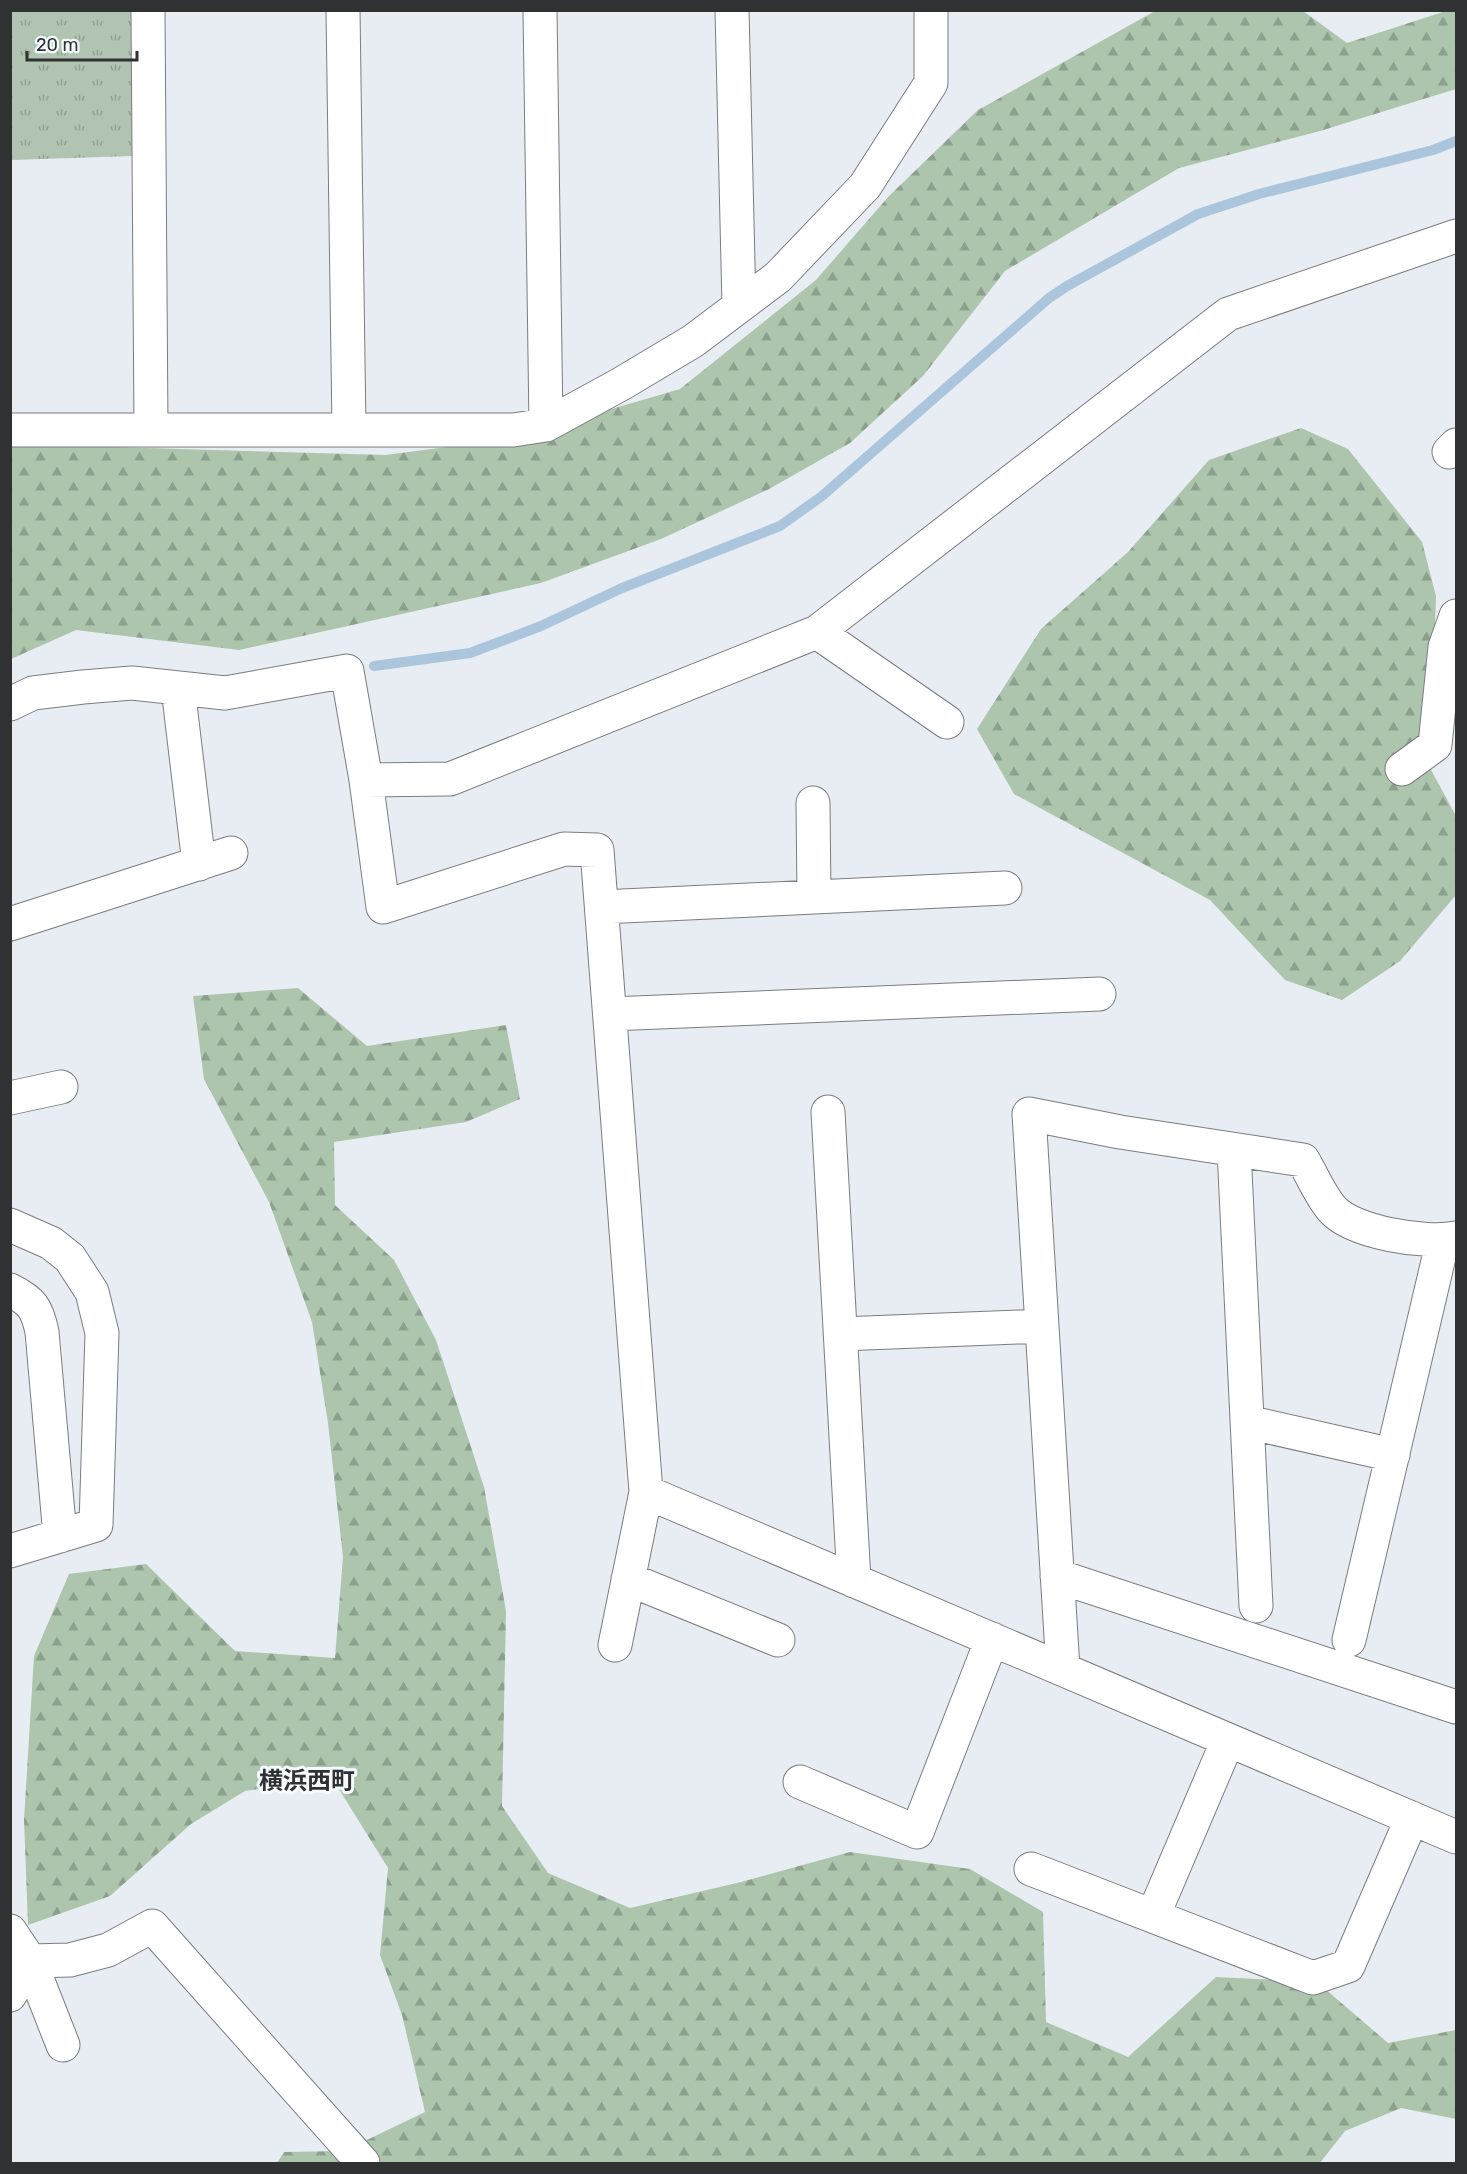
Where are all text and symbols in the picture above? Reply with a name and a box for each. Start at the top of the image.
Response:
scale bar [27,24,136,62]
text: 20 m [36,34,78,56]
district label: 横浜西町 [259,1767,355,1795]

